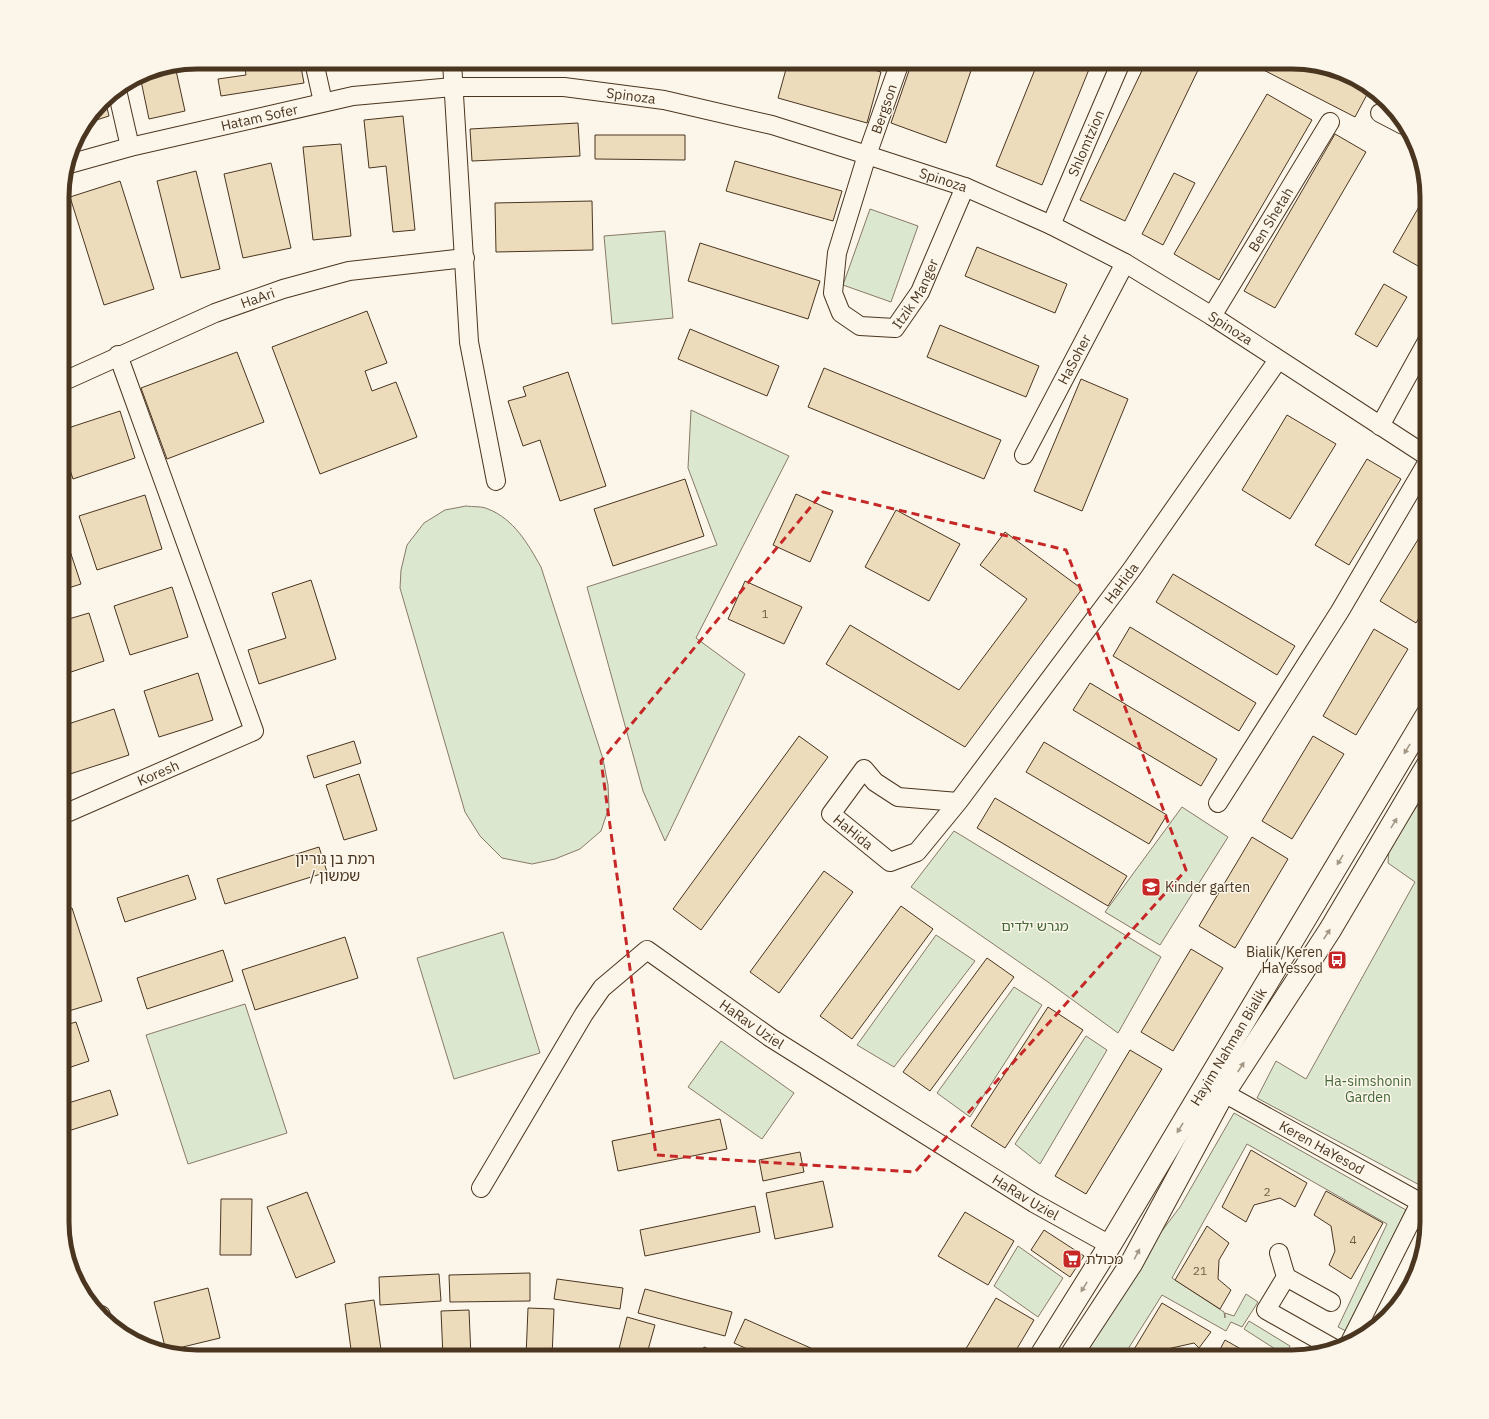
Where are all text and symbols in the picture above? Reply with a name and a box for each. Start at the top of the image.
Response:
street label: Bergson [867,82,901,136]
street label: Spinoza [605,84,657,108]
street label: Hatam Sofer [219,100,300,135]
street label: Shlomtzion [1064,107,1108,179]
street label: Spinoza [917,164,970,196]
street label: Ben Shetah [1244,184,1297,255]
street label: Itzik Manger [888,256,942,332]
street label: HaAri [238,284,277,312]
street label: Spinoza [1205,307,1257,349]
street label: HaSoher [1054,331,1095,388]
street label: HaHida [1100,559,1143,607]
house number: 1 [761,606,769,621]
one-way arrow [1403,743,1410,755]
street label: Koresh [134,756,182,790]
street label: HaHida [829,810,877,854]
one-way arrow [1390,817,1397,829]
district label: רמת בן גוריון / שמשון [295,849,375,885]
one-way arrow [1336,855,1344,865]
school or university icon: Kinder garten [1140,876,1162,898]
place label: Kinder garten [1165,878,1250,896]
park label: מגרש ילדים [1001,917,1069,935]
one-way arrow [1324,929,1331,940]
place label: Bialik/Keren HaYessod [1246,943,1323,977]
bus stop icon: Bialik/Keren HaYessod [1326,949,1348,971]
street label: Hayim Nahman Bialik [1186,984,1271,1109]
street label: HaRav Uziel [716,995,787,1053]
one-way arrow [1237,1062,1245,1072]
park label: Ha-simshonin Garden [1324,1072,1412,1106]
street label: Keren HaYesod [1276,1116,1368,1178]
one-way arrow [1176,1122,1183,1134]
street label: HaRav Uziel [989,1170,1062,1224]
house number: 2 [1263,1184,1271,1199]
house number: 4 [1349,1232,1357,1247]
supermarket icon: מכולת [1061,1248,1083,1270]
one-way arrow [1134,1248,1140,1260]
place label: מכולת [1086,1250,1123,1268]
house number: 21 [1193,1263,1207,1278]
one-way arrow [1080,1281,1087,1293]

